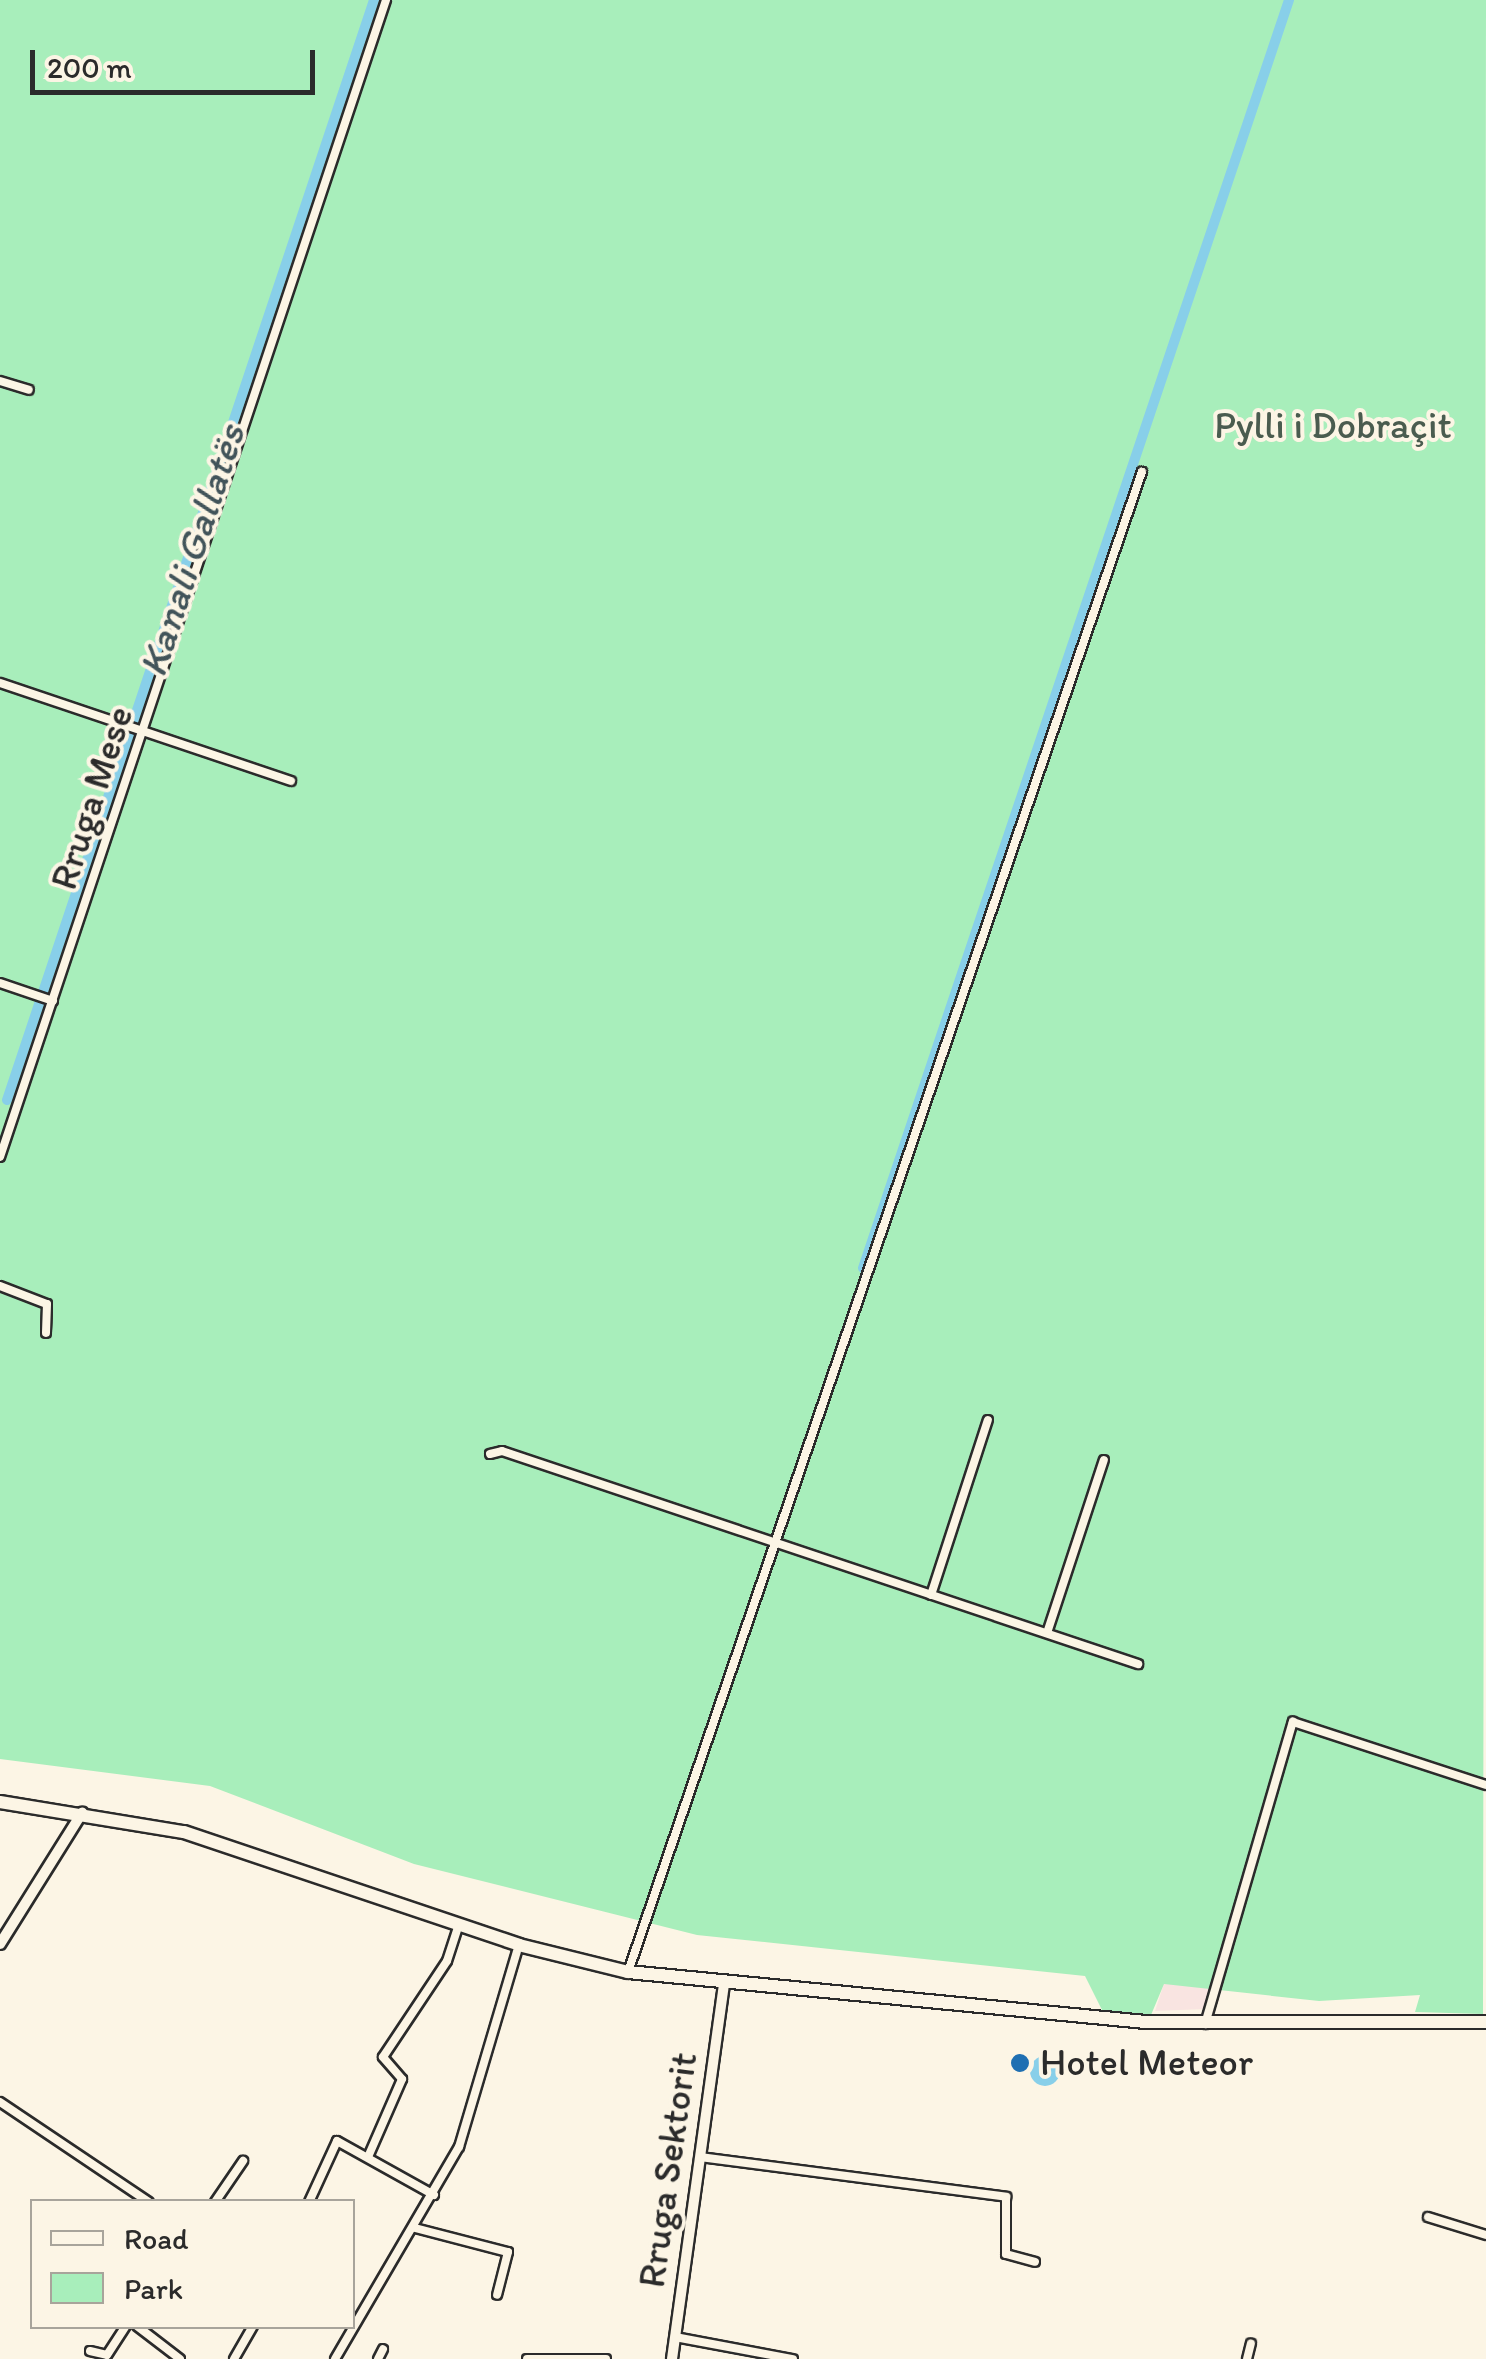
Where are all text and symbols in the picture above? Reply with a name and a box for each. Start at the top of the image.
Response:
scale bar [35,30,320,92]
text: 200 m [47,49,132,86]
park label: Pylli i Dobraçit [1215,403,1451,449]
water label: Kanali Gallatës [128,418,254,682]
street label: Rruga Mese [41,701,143,895]
place label: Hotel Meteor [1040,2040,1251,2086]
street label: Rruga Sektorit [629,2049,707,2291]
marker: Hotel Meteor [1009,2052,1031,2074]
legend [30,2199,355,2329]
text: Road [124,2220,189,2257]
text: Park [124,2270,183,2307]

